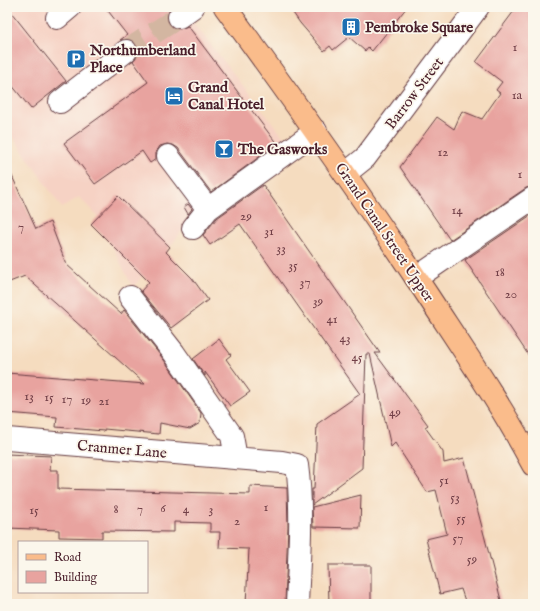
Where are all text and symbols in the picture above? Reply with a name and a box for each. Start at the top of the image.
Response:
building icon: Pembroke Square [340,16,362,38]
place label: Pembroke Square [365,18,473,37]
house number: 1 [513,39,518,56]
place label: Northumberland Place [89,41,196,77]
parking icon: Northumberland Place [65,48,87,70]
street label: Barrow Street [381,53,448,133]
place label: Grand Canal Hotel [188,78,265,114]
hotel icon: Grand Canal Hotel [163,85,185,107]
house number: 1a [512,87,523,104]
bar icon: The Gasworks [213,138,235,160]
place label: The Gasworks [237,140,328,159]
house number: 12 [438,144,448,161]
street label: Grand Canal Street Upper [331,159,439,306]
house number: 1 [518,166,523,183]
house number: 14 [451,202,463,219]
house number: 29 [240,208,252,225]
house number: 7 [18,219,24,236]
house number: 31 [264,223,274,240]
house number: 33 [276,240,286,257]
house number: 35 [288,257,298,274]
house number: 18 [495,264,505,281]
house number: 37 [300,274,310,291]
house number: 20 [505,286,517,303]
house number: 39 [313,293,324,310]
house number: 41 [326,311,338,328]
house number: 43 [339,330,351,347]
house number: 45 [351,349,363,366]
house number: 13 [24,388,34,405]
house number: 15 [44,389,54,406]
house number: 17 [62,391,72,408]
house number: 19 [81,392,92,409]
house number: 21 [99,393,110,410]
house number: 49 [389,404,401,421]
street label: Cranmer Lane [76,436,168,463]
house number: 51 [439,472,449,489]
house number: 53 [450,489,460,506]
house number: 1 [264,499,269,516]
house number: 6 [160,500,166,517]
house number: 8 [113,501,119,518]
house number: 7 [137,501,143,518]
house number: 4 [183,501,190,518]
house number: 3 [209,501,214,518]
house number: 15 [29,502,39,519]
house number: 55 [456,510,466,527]
house number: 2 [234,513,240,530]
house number: 57 [453,530,463,547]
legend [18,541,148,593]
text: Road [54,550,82,565]
house number: 59 [467,551,478,568]
text: Building [54,570,98,585]

